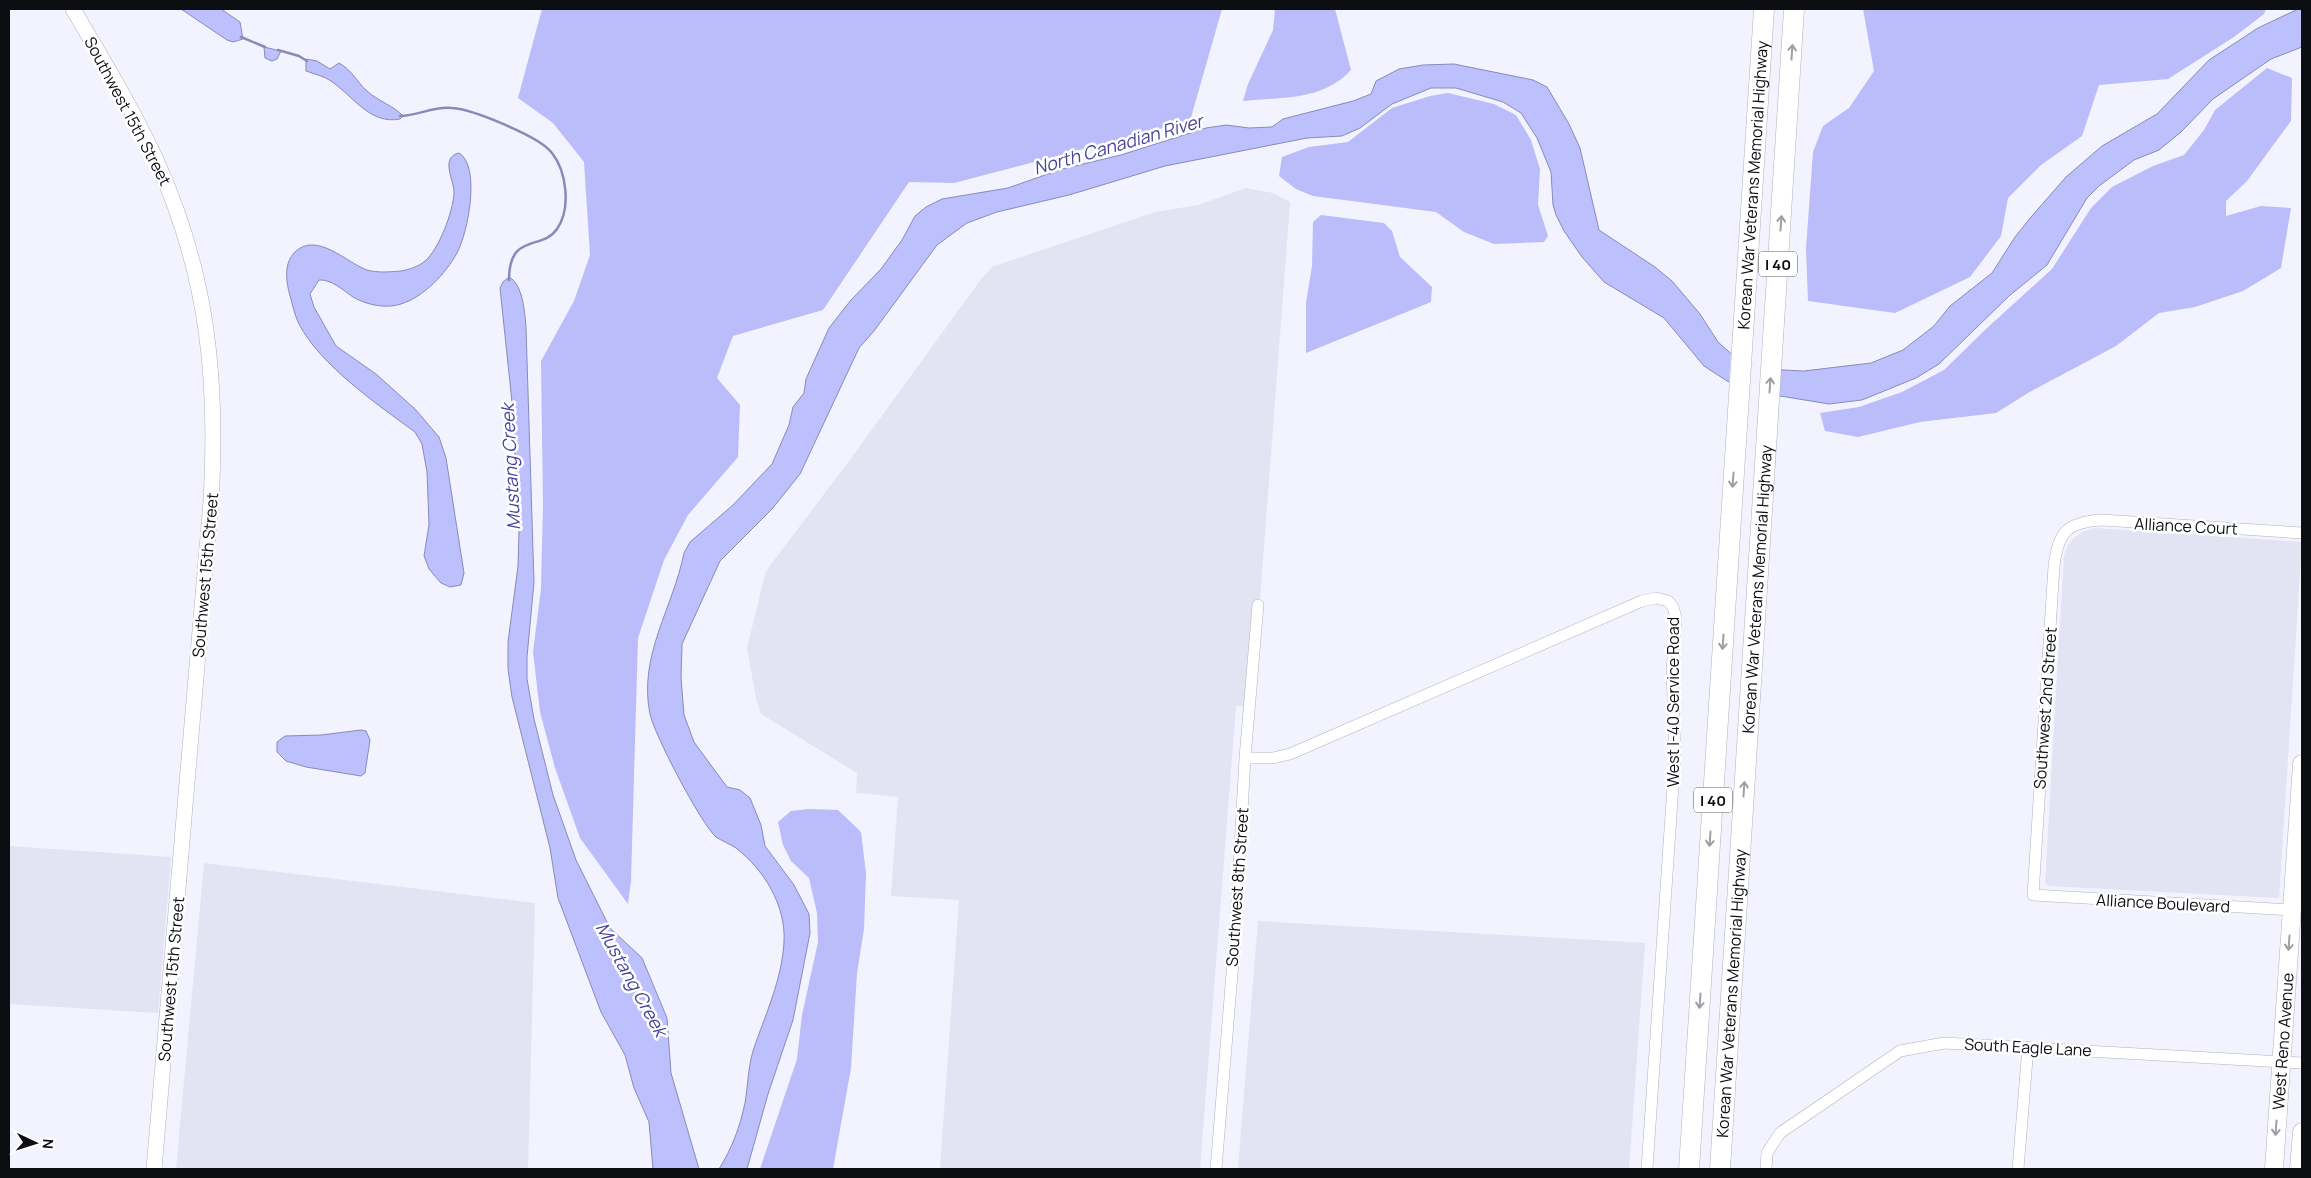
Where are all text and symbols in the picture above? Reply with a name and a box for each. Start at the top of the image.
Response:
street label: Southwest 15th Street [79,33,177,189]
street label: Korean War Veterans Memorial Highway [1732,40,1773,330]
one-way arrow [1787,44,1796,60]
water label: North Canadian River [1031,108,1208,180]
one-way arrow [1776,215,1785,231]
road number: I 40 [1759,252,1797,276]
one-way arrow [1766,377,1775,393]
water label: Mustang Creek [495,400,525,531]
street label: Korean War Veterans Memorial Highway [1737,444,1777,734]
one-way arrow [1729,472,1738,488]
street label: Southwest 15th Street [187,492,223,658]
street label: Alliance Court [2134,512,2238,540]
street label: West I-40 Service Road [1662,617,1684,787]
street label: Southwest 2nd Street [2028,626,2062,790]
one-way arrow [1718,634,1727,650]
one-way arrow [1740,781,1749,797]
road number: I 40 [1694,788,1732,812]
street label: Southwest 8th Street [1220,807,1254,967]
one-way arrow [1706,831,1715,847]
street label: Korean War Veterans Memorial Highway [1711,848,1751,1138]
street label: Alliance Boulevard [2096,889,2230,917]
street label: Southwest 15th Street [153,896,189,1062]
water label: Mustang Creek [591,918,675,1043]
one-way arrow [2285,935,2294,951]
street label: West Reno Avenue [2267,972,2299,1111]
one-way arrow [1695,993,1704,1009]
street label: South Eagle Lane [1964,1033,2092,1061]
north arrow [10,1118,60,1168]
one-way arrow [2272,1120,2281,1136]
text: N [39,1138,58,1150]

